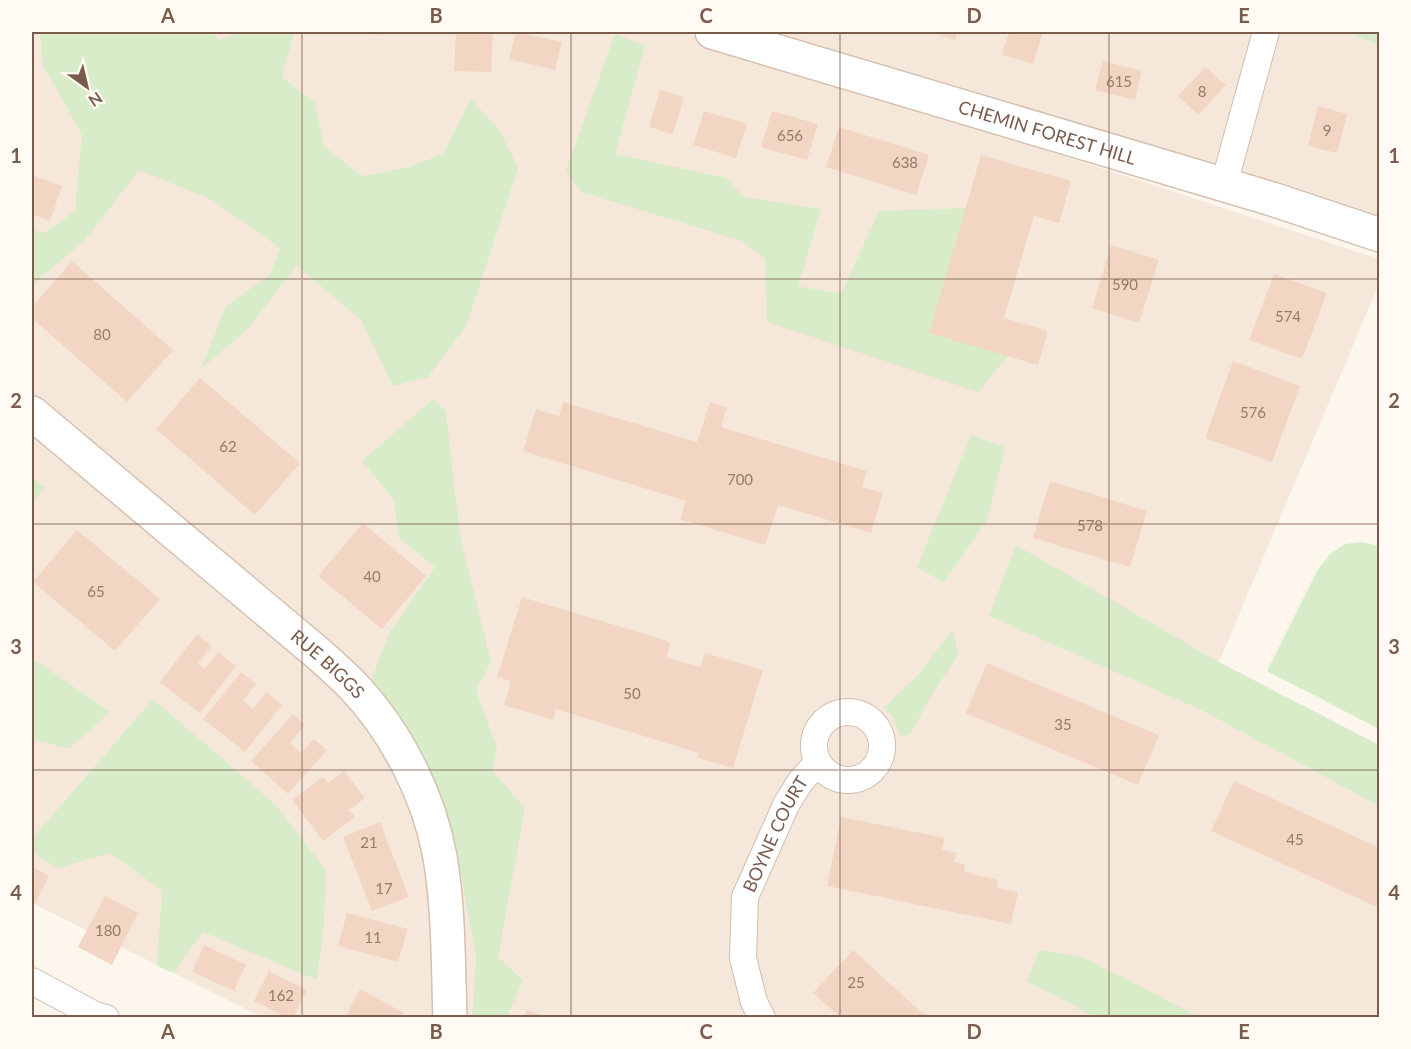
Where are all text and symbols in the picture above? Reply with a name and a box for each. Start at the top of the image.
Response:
text: A [160,3,175,27]
text: B [429,3,443,27]
text: C [699,3,713,27]
text: D [966,3,982,27]
text: E [1238,3,1250,27]
north arrow [57,57,117,117]
house number: 615 [1106,72,1132,90]
house number: 8 [1198,82,1206,100]
text: N [85,89,106,111]
street label: CHEMIN FOREST HILL [956,95,1139,169]
house number: 9 [1323,121,1331,139]
house number: 656 [777,126,803,144]
text: 1 [10,143,22,167]
text: 1 [1388,143,1400,167]
house number: 638 [892,153,918,171]
house number: 590 [1112,275,1138,293]
house number: 574 [1275,307,1301,325]
house number: 80 [93,325,111,343]
text: 2 [10,388,22,412]
text: 2 [1388,388,1400,412]
house number: 576 [1240,403,1266,421]
house number: 62 [219,437,237,455]
house number: 700 [727,470,753,488]
house number: 578 [1077,516,1103,534]
house number: 40 [363,567,381,585]
house number: 65 [87,582,105,600]
street label: RUE BIGGS [287,625,370,703]
text: 3 [10,634,22,658]
text: 3 [1388,634,1400,658]
house number: 50 [623,684,641,702]
house number: 35 [1054,715,1072,733]
street label: BOYNE COURT [738,771,812,895]
house number: 45 [1286,830,1304,848]
house number: 21 [360,833,378,851]
house number: 17 [375,879,393,897]
text: 4 [10,880,22,904]
text: 4 [1388,880,1400,904]
house number: 180 [95,921,121,939]
house number: 11 [364,928,382,946]
house number: 25 [847,973,865,991]
house number: 162 [268,986,294,1004]
text: A [160,1019,175,1043]
text: B [429,1019,443,1043]
text: C [699,1019,713,1043]
text: D [966,1019,982,1043]
text: E [1238,1019,1250,1043]

